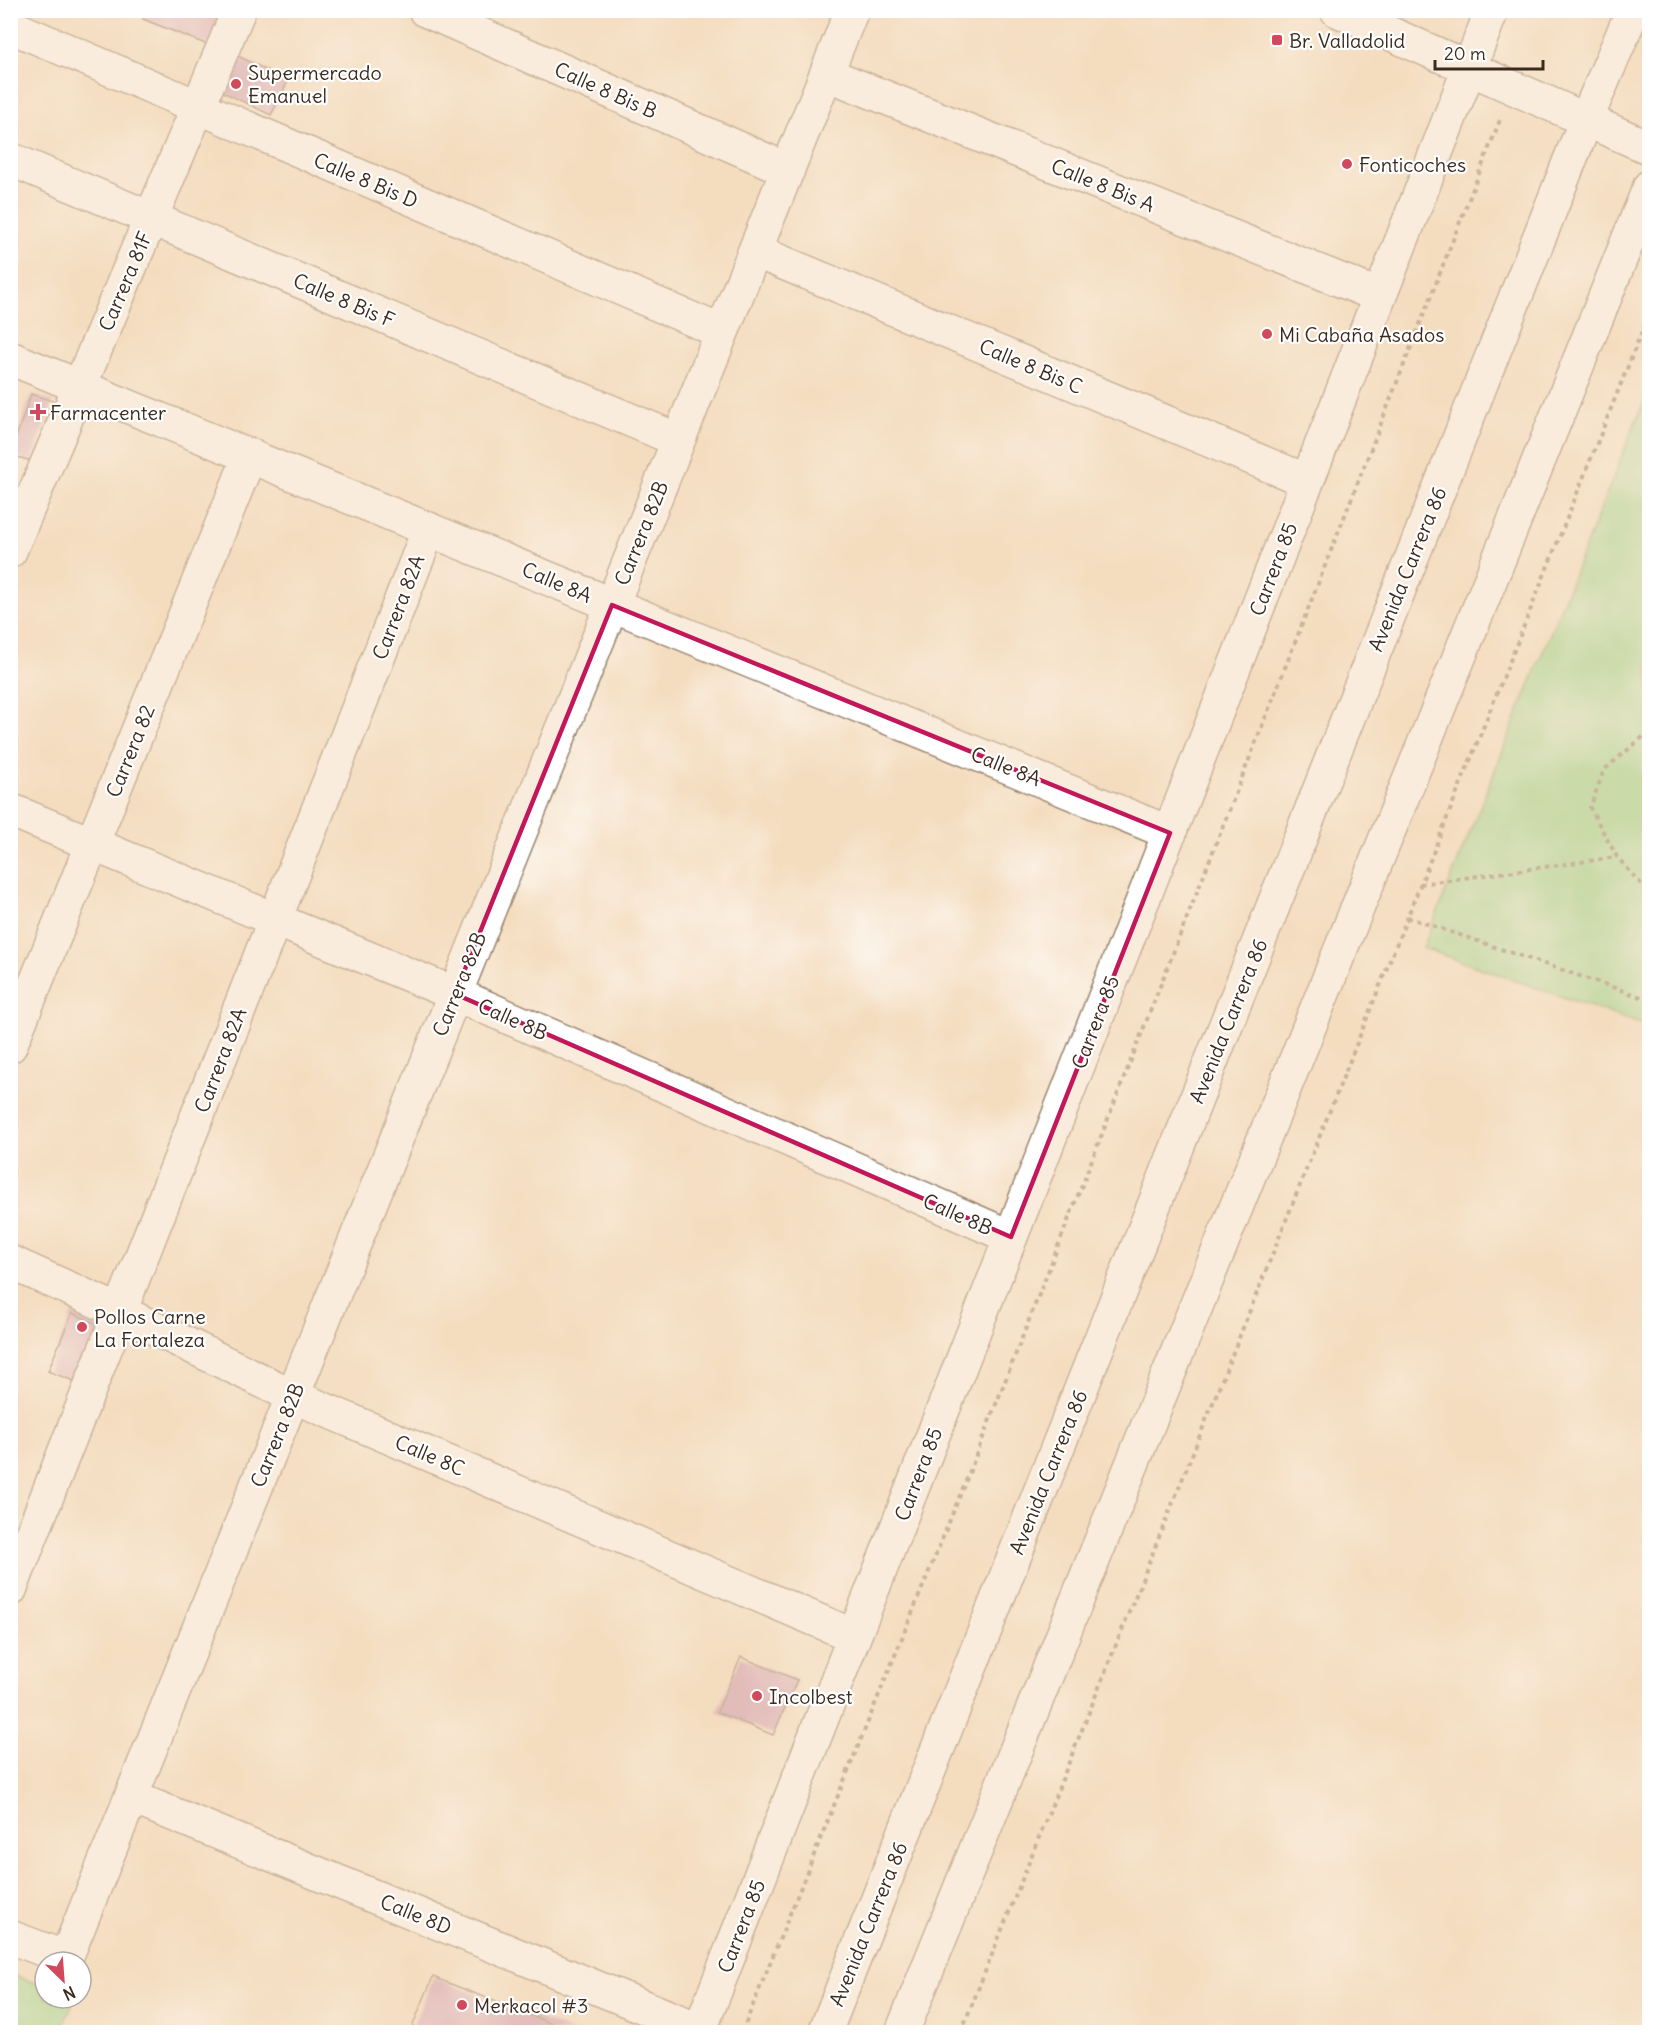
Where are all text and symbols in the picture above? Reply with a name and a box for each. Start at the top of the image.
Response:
place label: Br. Valladolid [1289,28,1405,53]
marker: Br. Valladolid [1270,33,1284,47]
scale bar [1435,33,1543,71]
text: 20 m [1444,42,1486,65]
street label: Calle 8 Bis B [551,56,661,124]
place label: Supermercado Emanuel [248,60,382,108]
marker: Supermercado Emanuel [229,77,243,91]
street label: Calle 8 Bis D [310,147,422,213]
place label: Fonticoches [1359,152,1466,177]
street label: Calle 8 Bis A [1048,153,1159,217]
marker: Fonticoches [1340,157,1354,171]
street label: Carrera 81F [93,227,157,335]
street label: Calle 8 Bis F [289,267,399,333]
place label: Mi Cabaña Asados [1279,322,1444,347]
marker: Mi Cabaña Asados [1260,327,1274,341]
street label: Calle 8 Bis C [976,333,1086,399]
place label: Farmacenter [50,400,166,425]
marker: Farmacenter [31,405,45,419]
street label: Carrera 82B [609,477,673,589]
street label: Avenida Carrera 86 [1363,483,1451,655]
street label: Carrera 85 [1244,519,1302,619]
street label: Carrera 82A [367,551,429,663]
street label: Calle 8A [518,556,596,608]
street label: Carrera 82 [100,701,160,801]
street label: Calle 8A [967,741,1045,791]
street label: Carrera 82B [427,928,491,1040]
street label: Avenida Carrera 86 [1184,935,1272,1107]
street label: Carrera 85 [1066,972,1124,1072]
street label: Calle 8B [474,993,552,1045]
street label: Carrera 82A [189,1004,251,1116]
street label: Calle 8B [919,1188,997,1240]
place label: Pollos Carne La Fortaleza [94,1304,206,1352]
marker: Pollos Carne La Fortaleza [75,1320,89,1334]
street label: Carrera 82B [245,1379,309,1491]
street label: Avenida Carrera 86 [1004,1386,1092,1558]
street label: Carrera 85 [889,1424,947,1524]
street label: Calle 8C [391,1429,469,1481]
place label: Incolbest [769,1684,853,1709]
marker: Incolbest [750,1689,764,1703]
street label: Avenida Carrera 86 [824,1838,912,2010]
street label: Carrera 85 [712,1876,770,1976]
street label: Calle 8D [377,1888,455,1940]
north arrow [33,1950,93,2010]
text: N [60,1982,79,2005]
place label: Merkacol #3 [474,1993,588,2018]
marker: Merkacol #3 [455,1998,469,2012]

